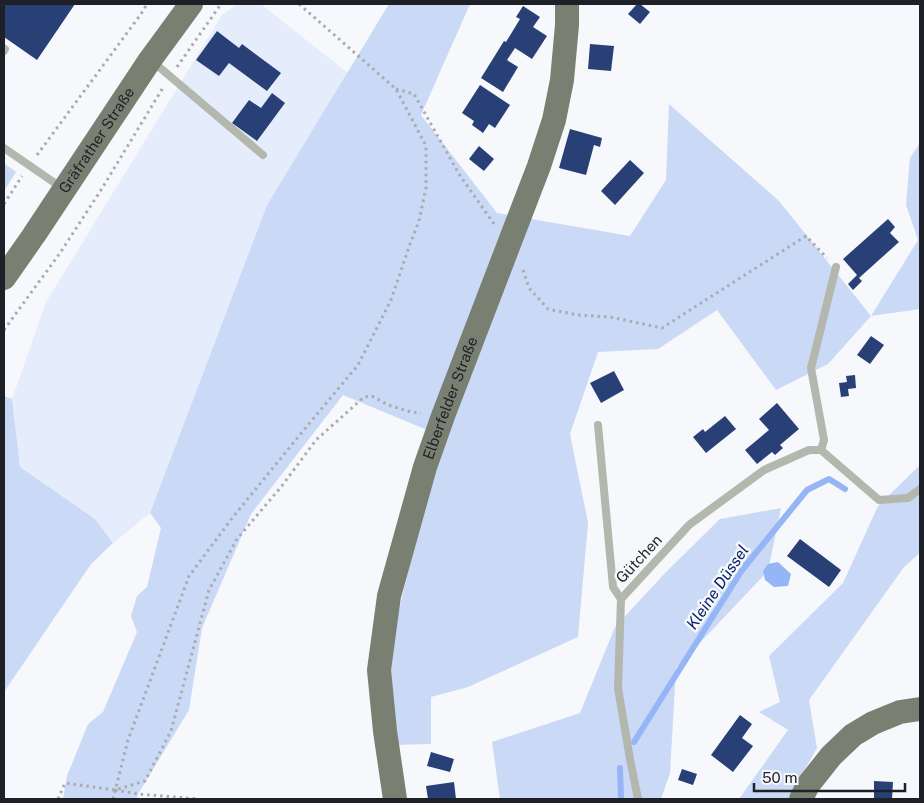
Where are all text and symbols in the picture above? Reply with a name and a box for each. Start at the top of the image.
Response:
street label: Gräfrather Straße [55,84,138,196]
street label: Elberfelder Straße [419,334,481,461]
street label: Gütchen [612,531,665,586]
water label: Kleine Düssel [682,541,753,633]
scale bar [754,760,905,792]
text: 50 m [762,769,797,786]

